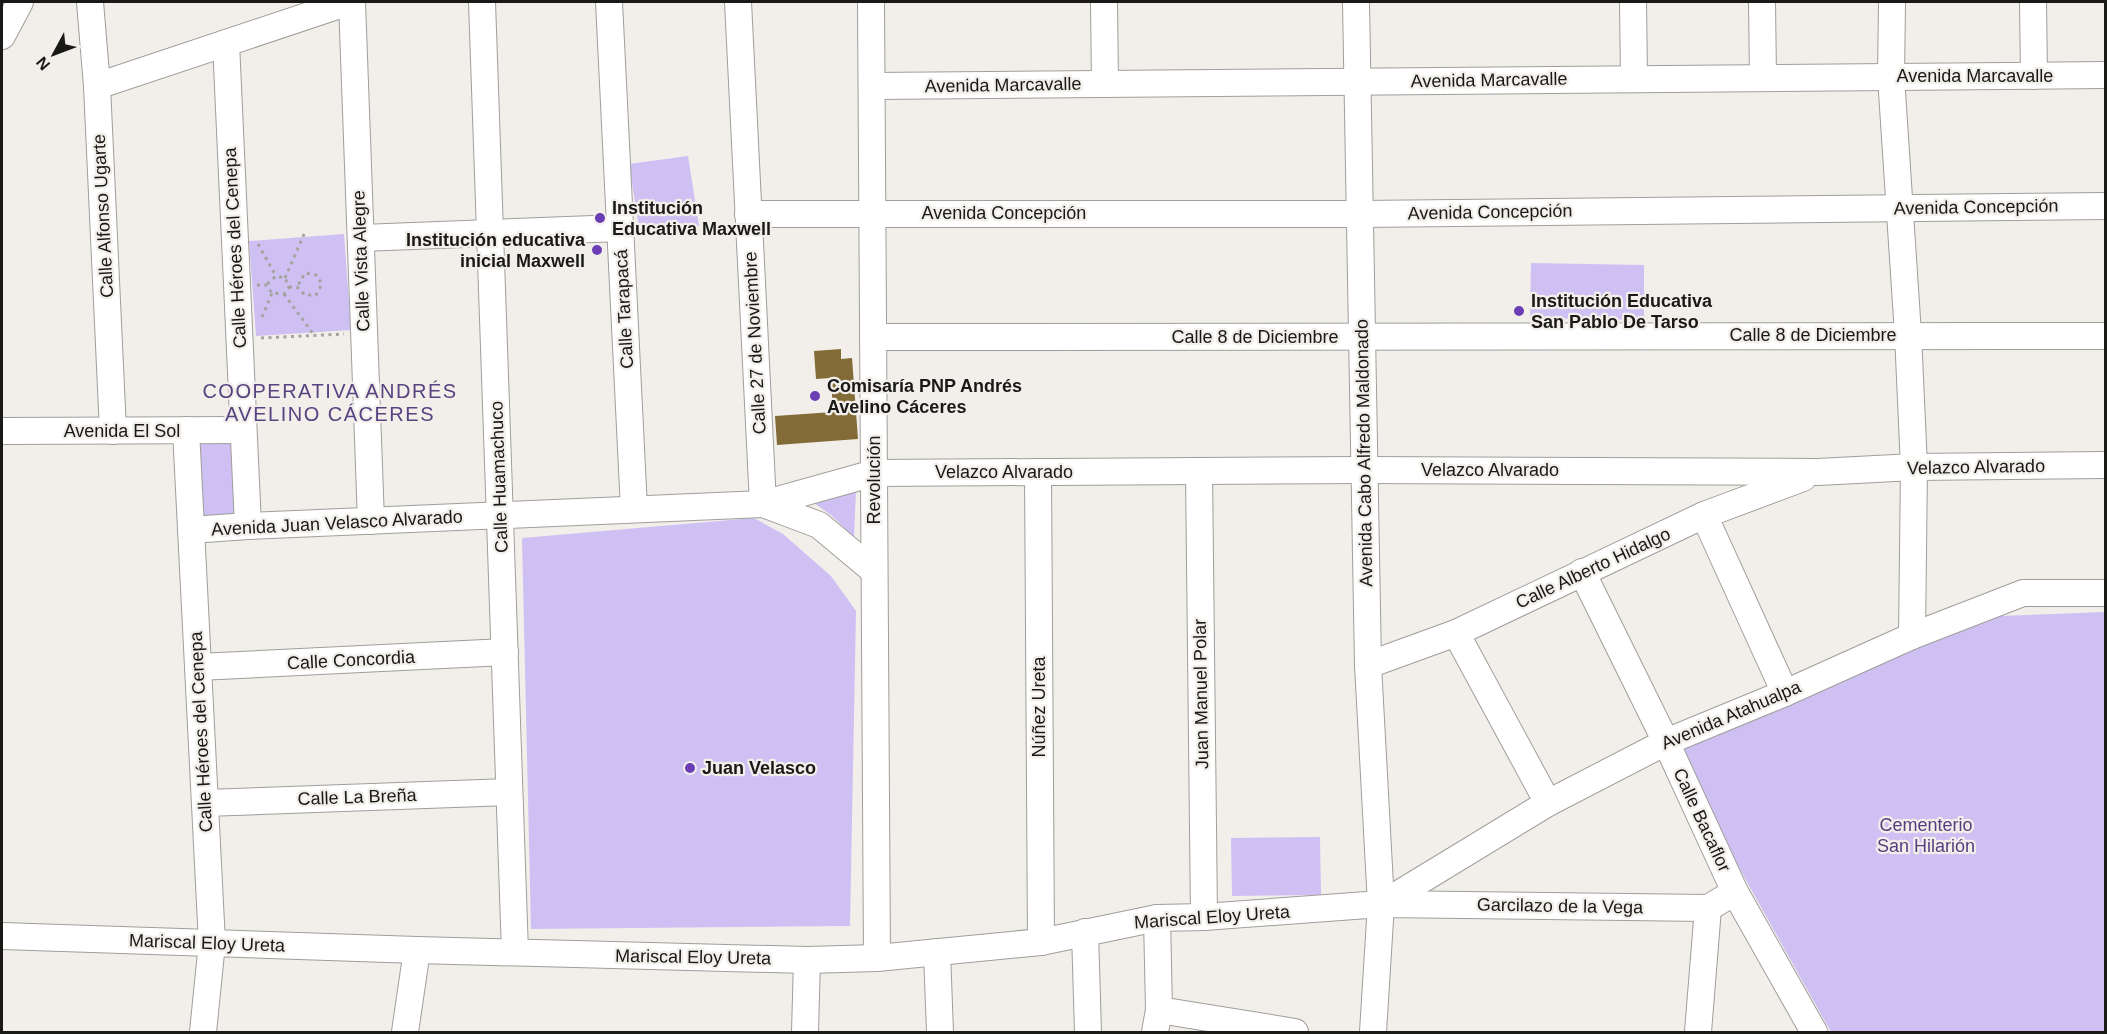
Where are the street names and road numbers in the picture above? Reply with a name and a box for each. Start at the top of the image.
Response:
street label: Avenida Marcavalle [1897,66,2053,86]
street label: Avenida Marcavalle [1410,69,1568,91]
street label: Avenida Marcavalle [924,74,1082,96]
street label: Calle Alfonso Ugarte [89,134,117,298]
street label: Calle Héroes del Cenepa [220,146,250,349]
street label: Calle Vista Alegre [349,190,373,332]
street label: Avenida Concepción [1893,196,2059,218]
street label: Avenida Concepción [1407,201,1573,223]
street label: Avenida Concepción [922,203,1086,223]
street label: Calle Tarapacá [611,248,637,369]
street label: Calle 27 de Noviembre [740,251,770,435]
street label: Avenida Cabo Alfredo Maldonado [1352,319,1376,587]
street label: Calle 8 de Diciembre [1729,325,1897,345]
street label: Calle 8 de Diciembre [1171,327,1339,347]
street label: Calle Huamachuco [486,401,512,553]
street label: Avenida El Sol [64,421,180,441]
street label: Revolución [864,435,884,525]
street label: Velazco Alvarado [1907,456,2045,478]
street label: Velazco Alvarado [1421,460,1559,480]
street label: Velazco Alvarado [935,462,1073,482]
street label: Avenida Juan Velasco Alvarado [211,506,463,540]
street label: Calle Alberto Hidalgo [1513,523,1673,613]
street label: Juan Manuel Polar [1190,619,1212,769]
street label: Calle Héroes del Cenepa [186,630,216,833]
street label: Calle Concordia [287,647,416,673]
street label: Núñez Ureta [1029,655,1049,758]
street label: Avenida Atahualpa [1658,676,1805,753]
street label: Calle Bacaflor [1669,765,1735,875]
street label: Calle La Breña [297,785,418,809]
street label: Garcilazo de la Vega [1477,895,1644,917]
street label: Mariscal Eloy Ureta [1133,902,1292,932]
street label: Mariscal Eloy Ureta [129,930,286,956]
street label: Mariscal Eloy Ureta [615,946,772,968]

